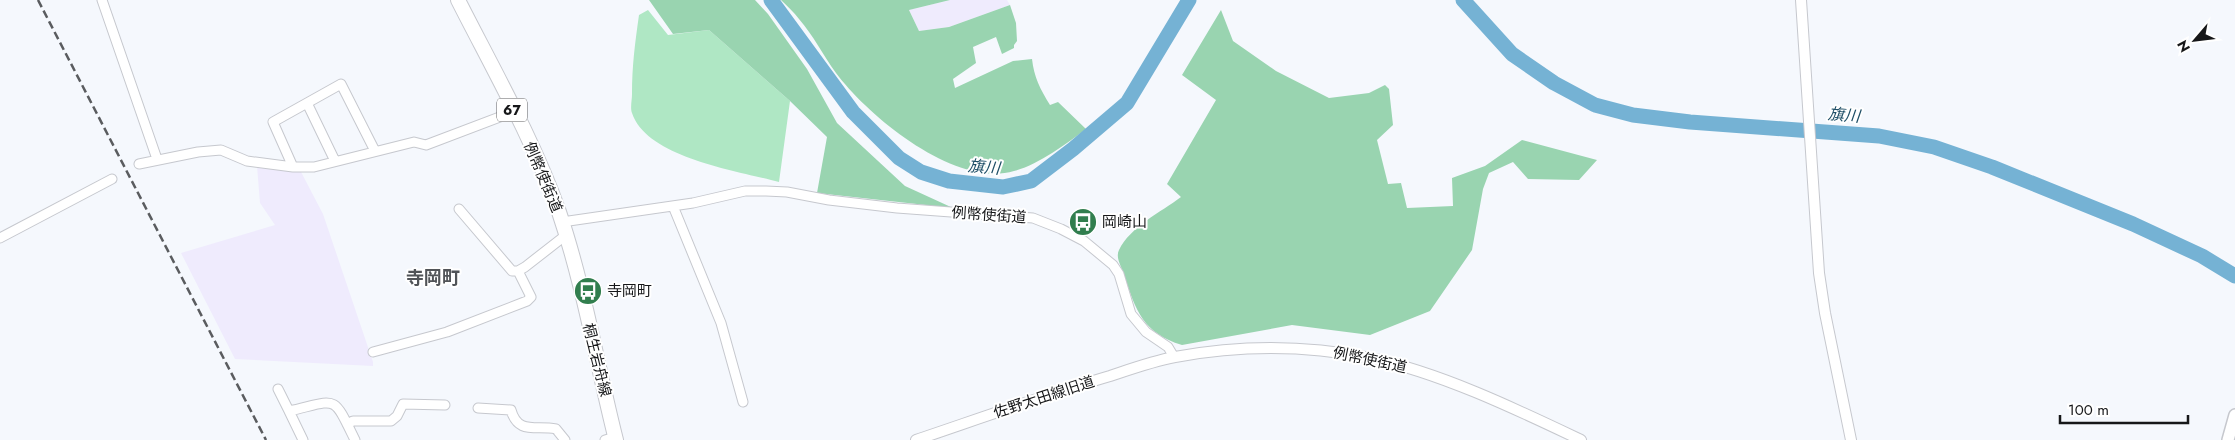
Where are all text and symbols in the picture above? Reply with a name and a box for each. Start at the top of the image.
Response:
north arrow [2170,15,2220,65]
text: N [2172,36,2195,56]
road number: 67 [497,98,527,122]
water label: 旗川 [1827,102,1863,128]
street label: 例幣使街道 [518,138,568,216]
water label: 旗川 [967,154,1003,180]
street label: 例幣使街道 [951,201,1027,229]
bus stop icon: 岡崎山 [1068,207,1098,237]
place label: 岡崎山 [1102,211,1147,233]
district label: 寺岡町 [406,265,460,291]
bus stop icon: 寺岡町 [573,276,603,306]
place label: 寺岡町 [607,280,652,302]
street label: 桐生岩舟線 [577,321,617,399]
street label: 例幣使街道 [1331,341,1409,379]
street label: 佐野太田線旧道 [991,370,1097,424]
scale bar [2060,392,2188,424]
text: 100 m [2068,399,2109,421]

